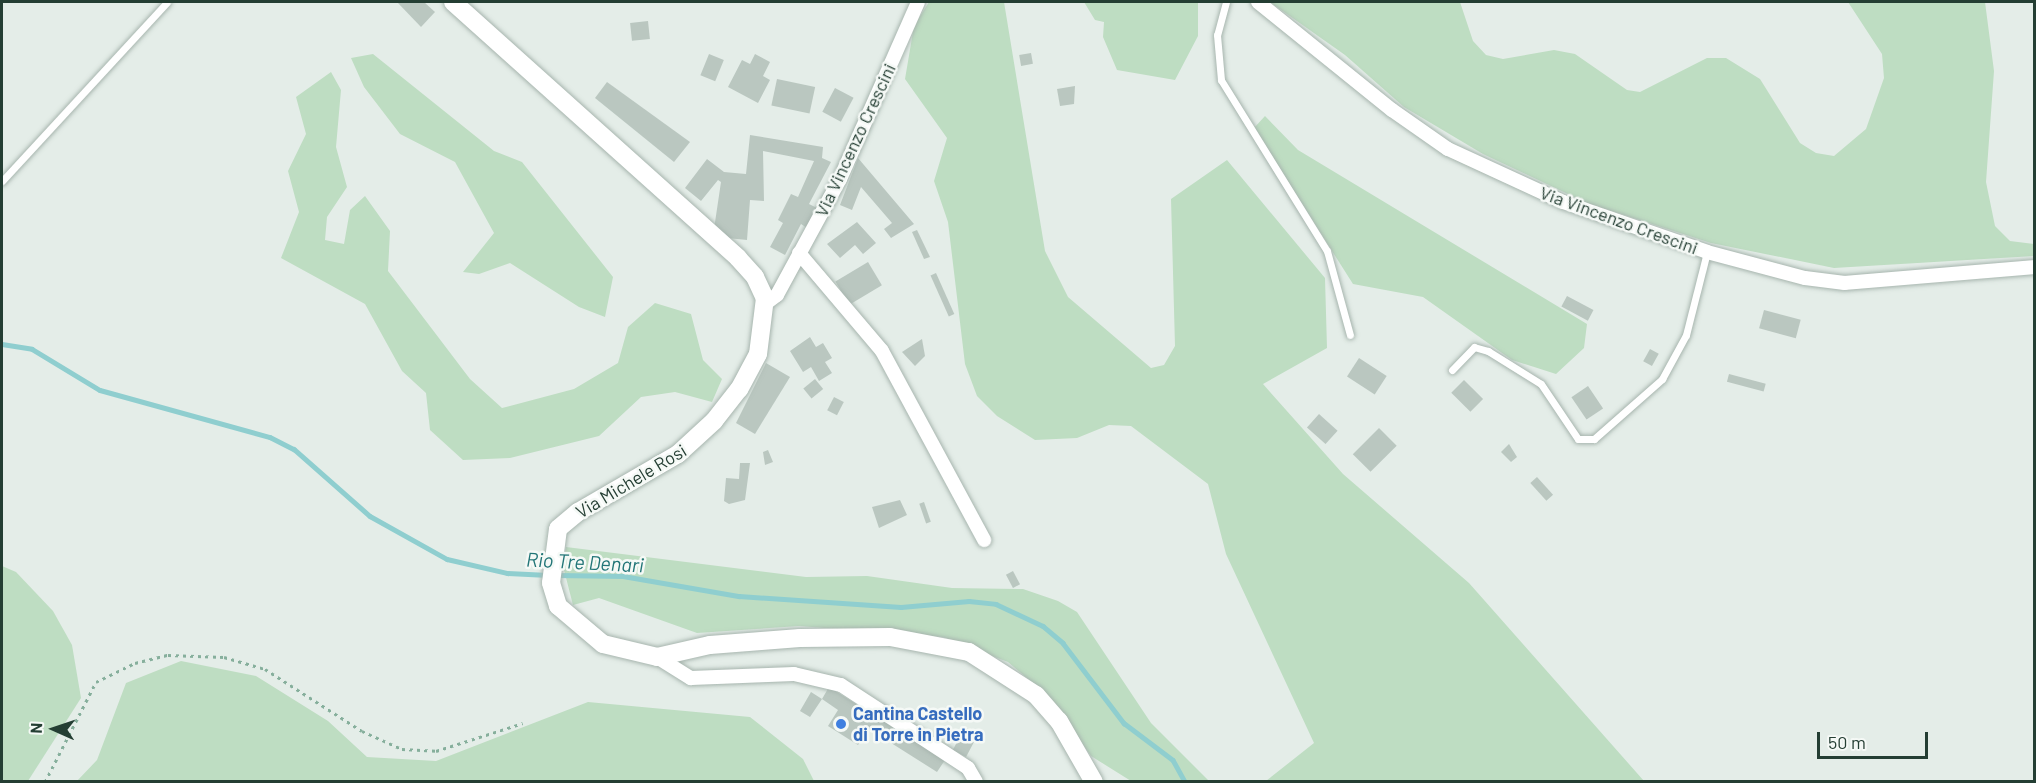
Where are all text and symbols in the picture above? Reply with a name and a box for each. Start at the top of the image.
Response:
street label: Via Vincenzo Crescini [810,60,900,220]
street label: Via Vincenzo Crescini [1537,181,1701,259]
street label: Via Michele Rosi [572,439,690,523]
water label: Rio Tre Denari [526,547,644,577]
north arrow [24,699,84,759]
place label: Cantina Castello di Torre in Pietra [853,703,984,746]
marker: Cantina Castello di Torre in Pietra [834,717,848,731]
scale bar [1820,720,1931,758]
text: N [26,722,45,734]
text: 50 m [1828,731,1866,753]

